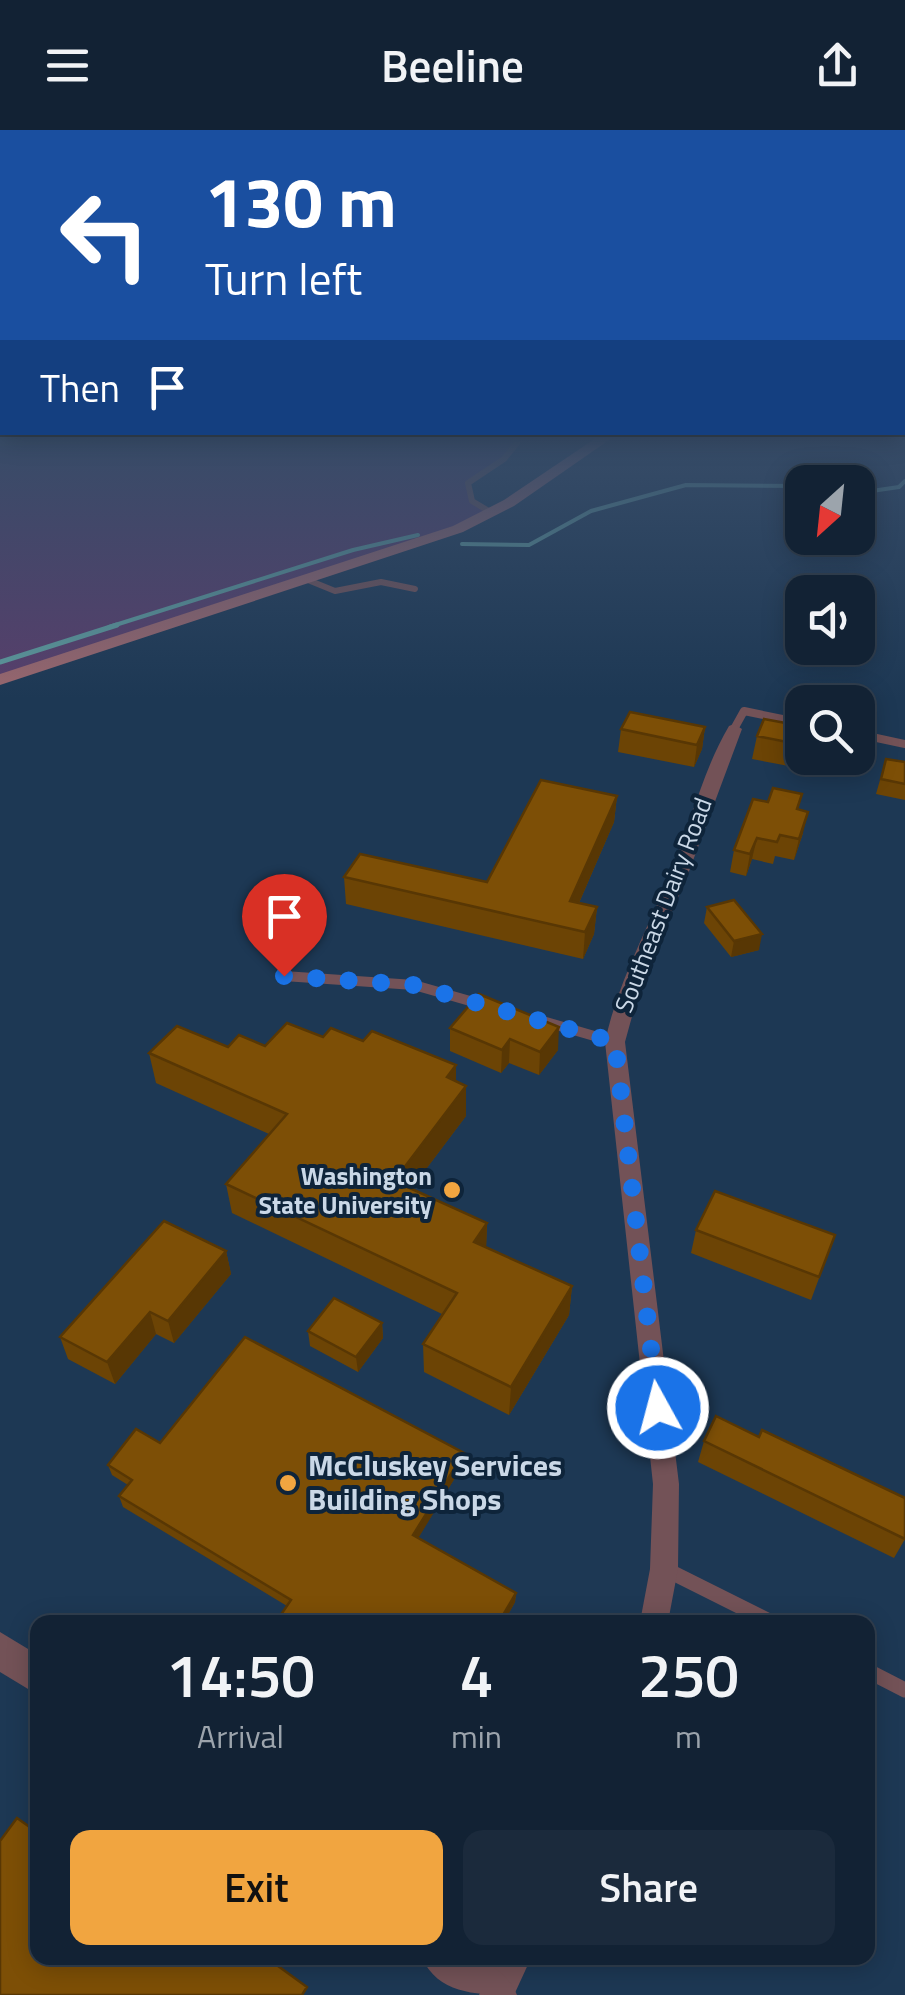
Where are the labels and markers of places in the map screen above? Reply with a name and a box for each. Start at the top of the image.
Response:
pin [242,874,327,977]
place label: Washington State University [259,1157,432,1224]
marker: Washington State University [441,1179,463,1201]
place label: McCluskey Services Building Shops [308,1442,562,1522]
marker: McCluskey Services Building Shops [277,1472,299,1494]

